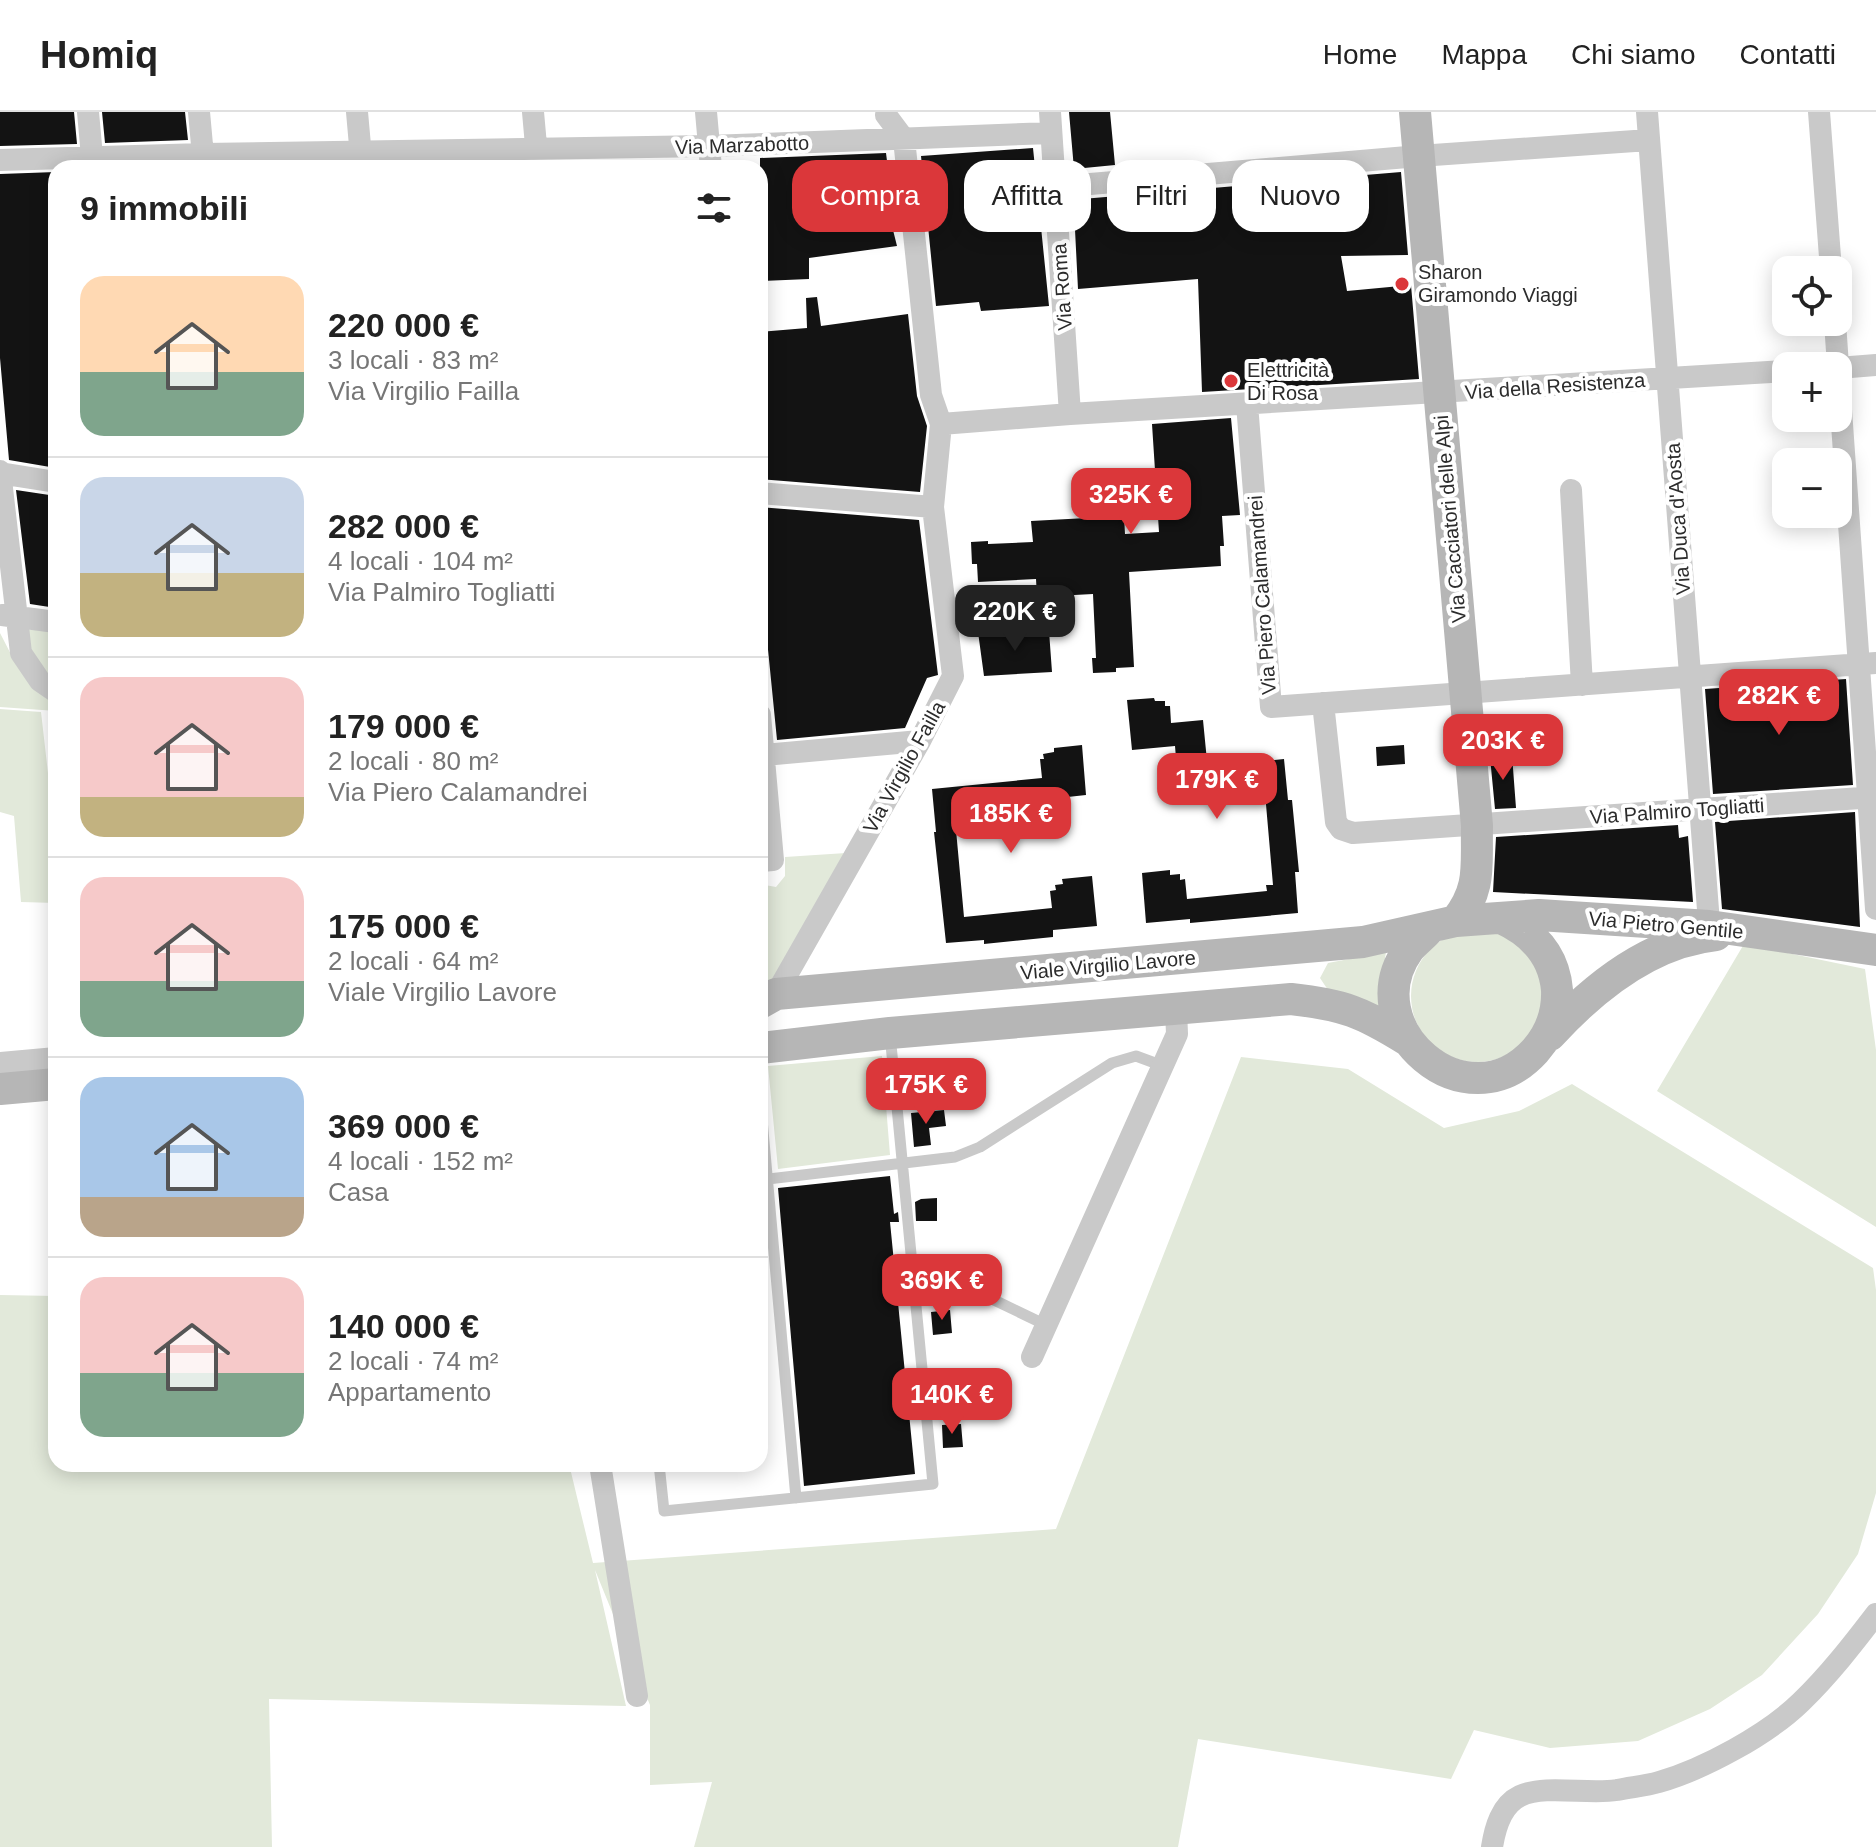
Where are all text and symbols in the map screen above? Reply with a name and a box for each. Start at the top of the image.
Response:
text: Homiq [40,34,158,76]
text: Home [1323,39,1397,70]
text: Mappa [1441,39,1527,70]
text: Chi siamo [1571,39,1696,70]
text: Contatti [1740,39,1836,70]
street label: Via Marzabotto [675,132,809,158]
chip: Compra [792,160,948,232]
chip: Affitta [964,160,1091,232]
chip: Filtri [1107,160,1216,232]
chip: Nuovo [1232,160,1369,232]
icon: filters [692,186,736,230]
text: 9 immobili [80,189,248,227]
street label: Via Roma [1048,242,1076,331]
map controls [1772,256,1852,528]
button: locate [1772,256,1852,336]
place label: Sharon Giramondo Viaggi [1418,261,1578,306]
marker: Sharon Giramondo Viaggi [1393,275,1411,293]
text: 220 000 € [328,306,479,344]
icon: home [144,308,240,404]
text: 3 locali · 83 m² [328,345,499,375]
button: + [1772,352,1852,432]
place label: Elettricità Di Rosa [1247,359,1330,404]
street label: Via della Resistenza [1464,369,1647,403]
marker: Elettricità Di Rosa [1222,372,1240,390]
text: Via Virgilio Failla [328,376,519,406]
street label: Via Cacciatori delle Alpi [1430,414,1470,624]
street label: Via Duca d'Aosta [1662,441,1694,596]
button: − [1772,448,1852,528]
pin: 325K € [1066,468,1196,536]
text: 325K € [1089,479,1173,509]
street label: Via Piero Calamandrei [1244,495,1280,695]
text: 282 000 € [328,507,479,545]
icon: home [144,509,240,605]
text: 4 locali · 104 m² [328,546,513,576]
text: Via Palmiro Togliatti [328,577,555,607]
pin: 220K € [950,585,1080,653]
text: 220K € [973,596,1057,626]
pin: 282K € [1714,669,1844,737]
text: 282K € [1737,680,1821,710]
street label: Via Virgilio Failla [859,697,950,837]
text: 179 000 € [328,707,479,745]
icon: home [144,709,240,805]
pin: 203K € [1438,714,1568,782]
text: 203K € [1461,725,1545,755]
text: 2 locali · 80 m² [328,746,499,776]
pin: 179K € [1152,753,1282,821]
text: 179K € [1175,764,1259,794]
text: Via Piero Calamandrei [328,777,588,807]
pin: 185K € [946,787,1076,855]
street label: Via Palmiro Togliatti [1589,794,1765,828]
text: 185K € [969,798,1053,828]
text: 175 000 € [328,907,479,945]
street label: Via Pietro Gentile [1588,907,1744,943]
icon: home [144,909,240,1005]
text: 2 locali · 64 m² [328,946,499,976]
street label: Viale Virgilio Lavore [1019,946,1197,984]
text: Viale Virgilio Lavore [328,977,557,1007]
pin: 175K € [861,1058,991,1126]
text: 175K € [884,1069,968,1099]
text: 369 000 € [328,1107,479,1145]
icon: home [144,1109,240,1205]
text: 4 locali · 152 m² [328,1146,513,1176]
text: Casa [328,1177,389,1207]
pin: 369K € [877,1254,1007,1322]
text: 369K € [900,1265,984,1295]
text: 140 000 € [328,1307,479,1345]
icon: home [144,1309,240,1405]
text: 2 locali · 74 m² [328,1346,499,1376]
pin: 140K € [887,1368,1017,1436]
text: Appartamento [328,1377,491,1407]
text: 140K € [910,1379,994,1409]

